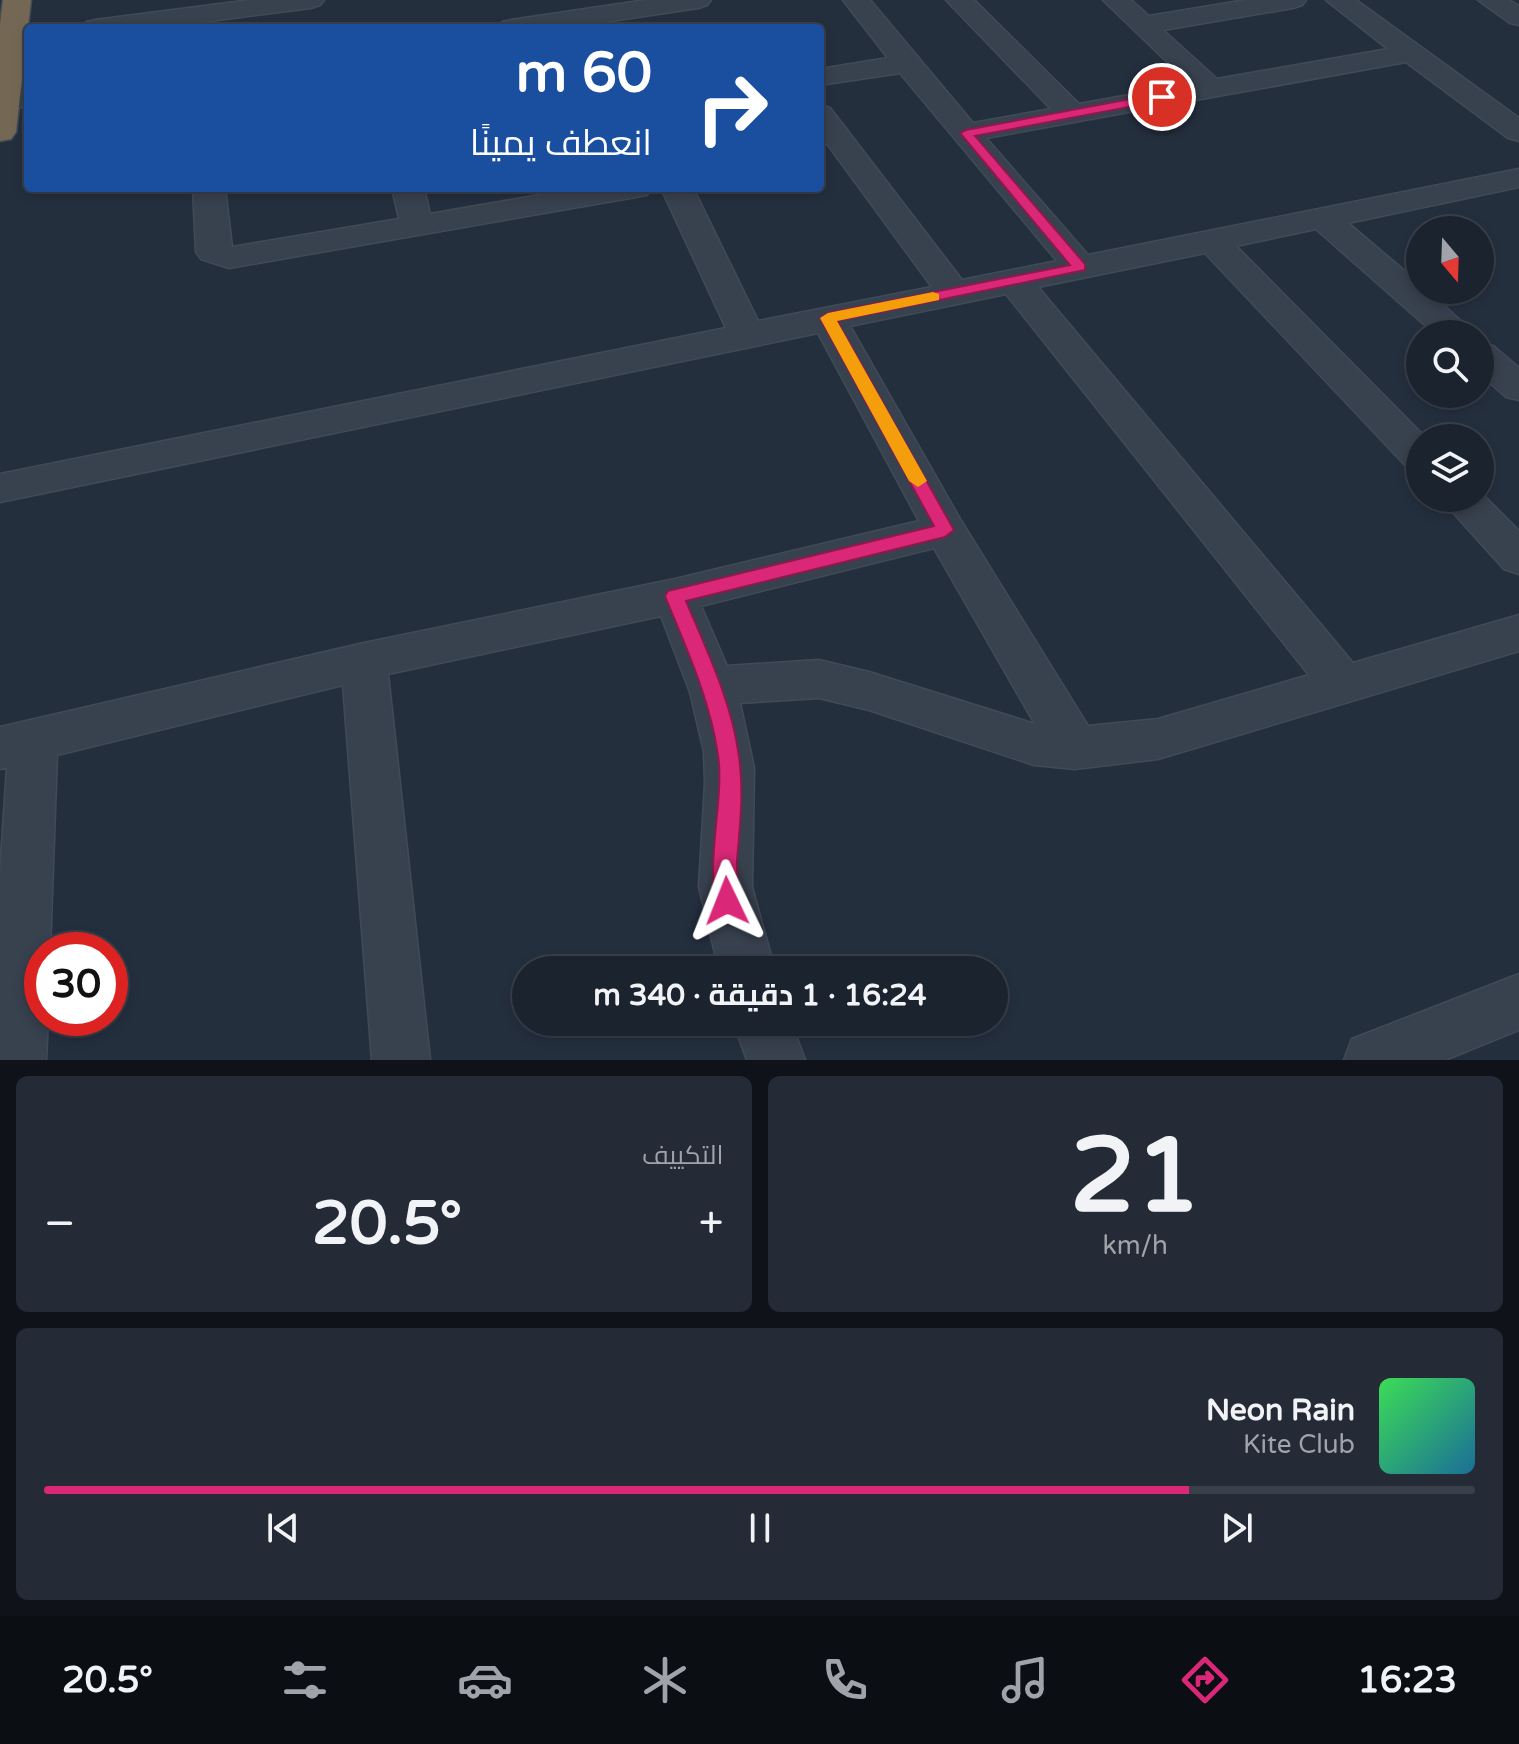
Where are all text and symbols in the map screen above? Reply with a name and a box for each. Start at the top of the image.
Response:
text: 60 m [516,40,652,107]
icon: right [680,56,784,160]
pin [1128,63,1196,131]
icon: arrive [1140,75,1184,119]
text: انعطف يمينًا [470,122,652,165]
north arrow [1406,216,1494,304]
map controls [1406,216,1494,512]
button: search [1406,320,1494,408]
button: layers [1406,424,1494,512]
position arrow [685,859,769,943]
speed limit sign: 30 [24,932,128,1036]
text: 16:24 · 1 دقيقة · 340 m [593,977,927,1014]
text: 21 [1070,1115,1201,1240]
text: التكييف [642,1140,724,1171]
text: 20.5° [312,1188,462,1260]
text: − [44,1198,75,1251]
text: + [699,1198,724,1251]
text: km/h [1103,1230,1168,1261]
text: Neon Rain [1206,1392,1355,1429]
text: Kite Club [1243,1429,1355,1460]
icon: previous [261,1506,305,1550]
icon: pause [738,1506,782,1550]
icon: next [1215,1506,1259,1550]
icon: filters [277,1652,333,1708]
icon: car [457,1652,513,1708]
icon: climate [637,1652,693,1708]
icon: phone [817,1652,873,1708]
icon: music [997,1652,1053,1708]
icon: directions [1177,1652,1233,1708]
text: 20.5° [62,1659,153,1702]
text: 16:23 [1357,1659,1457,1702]

